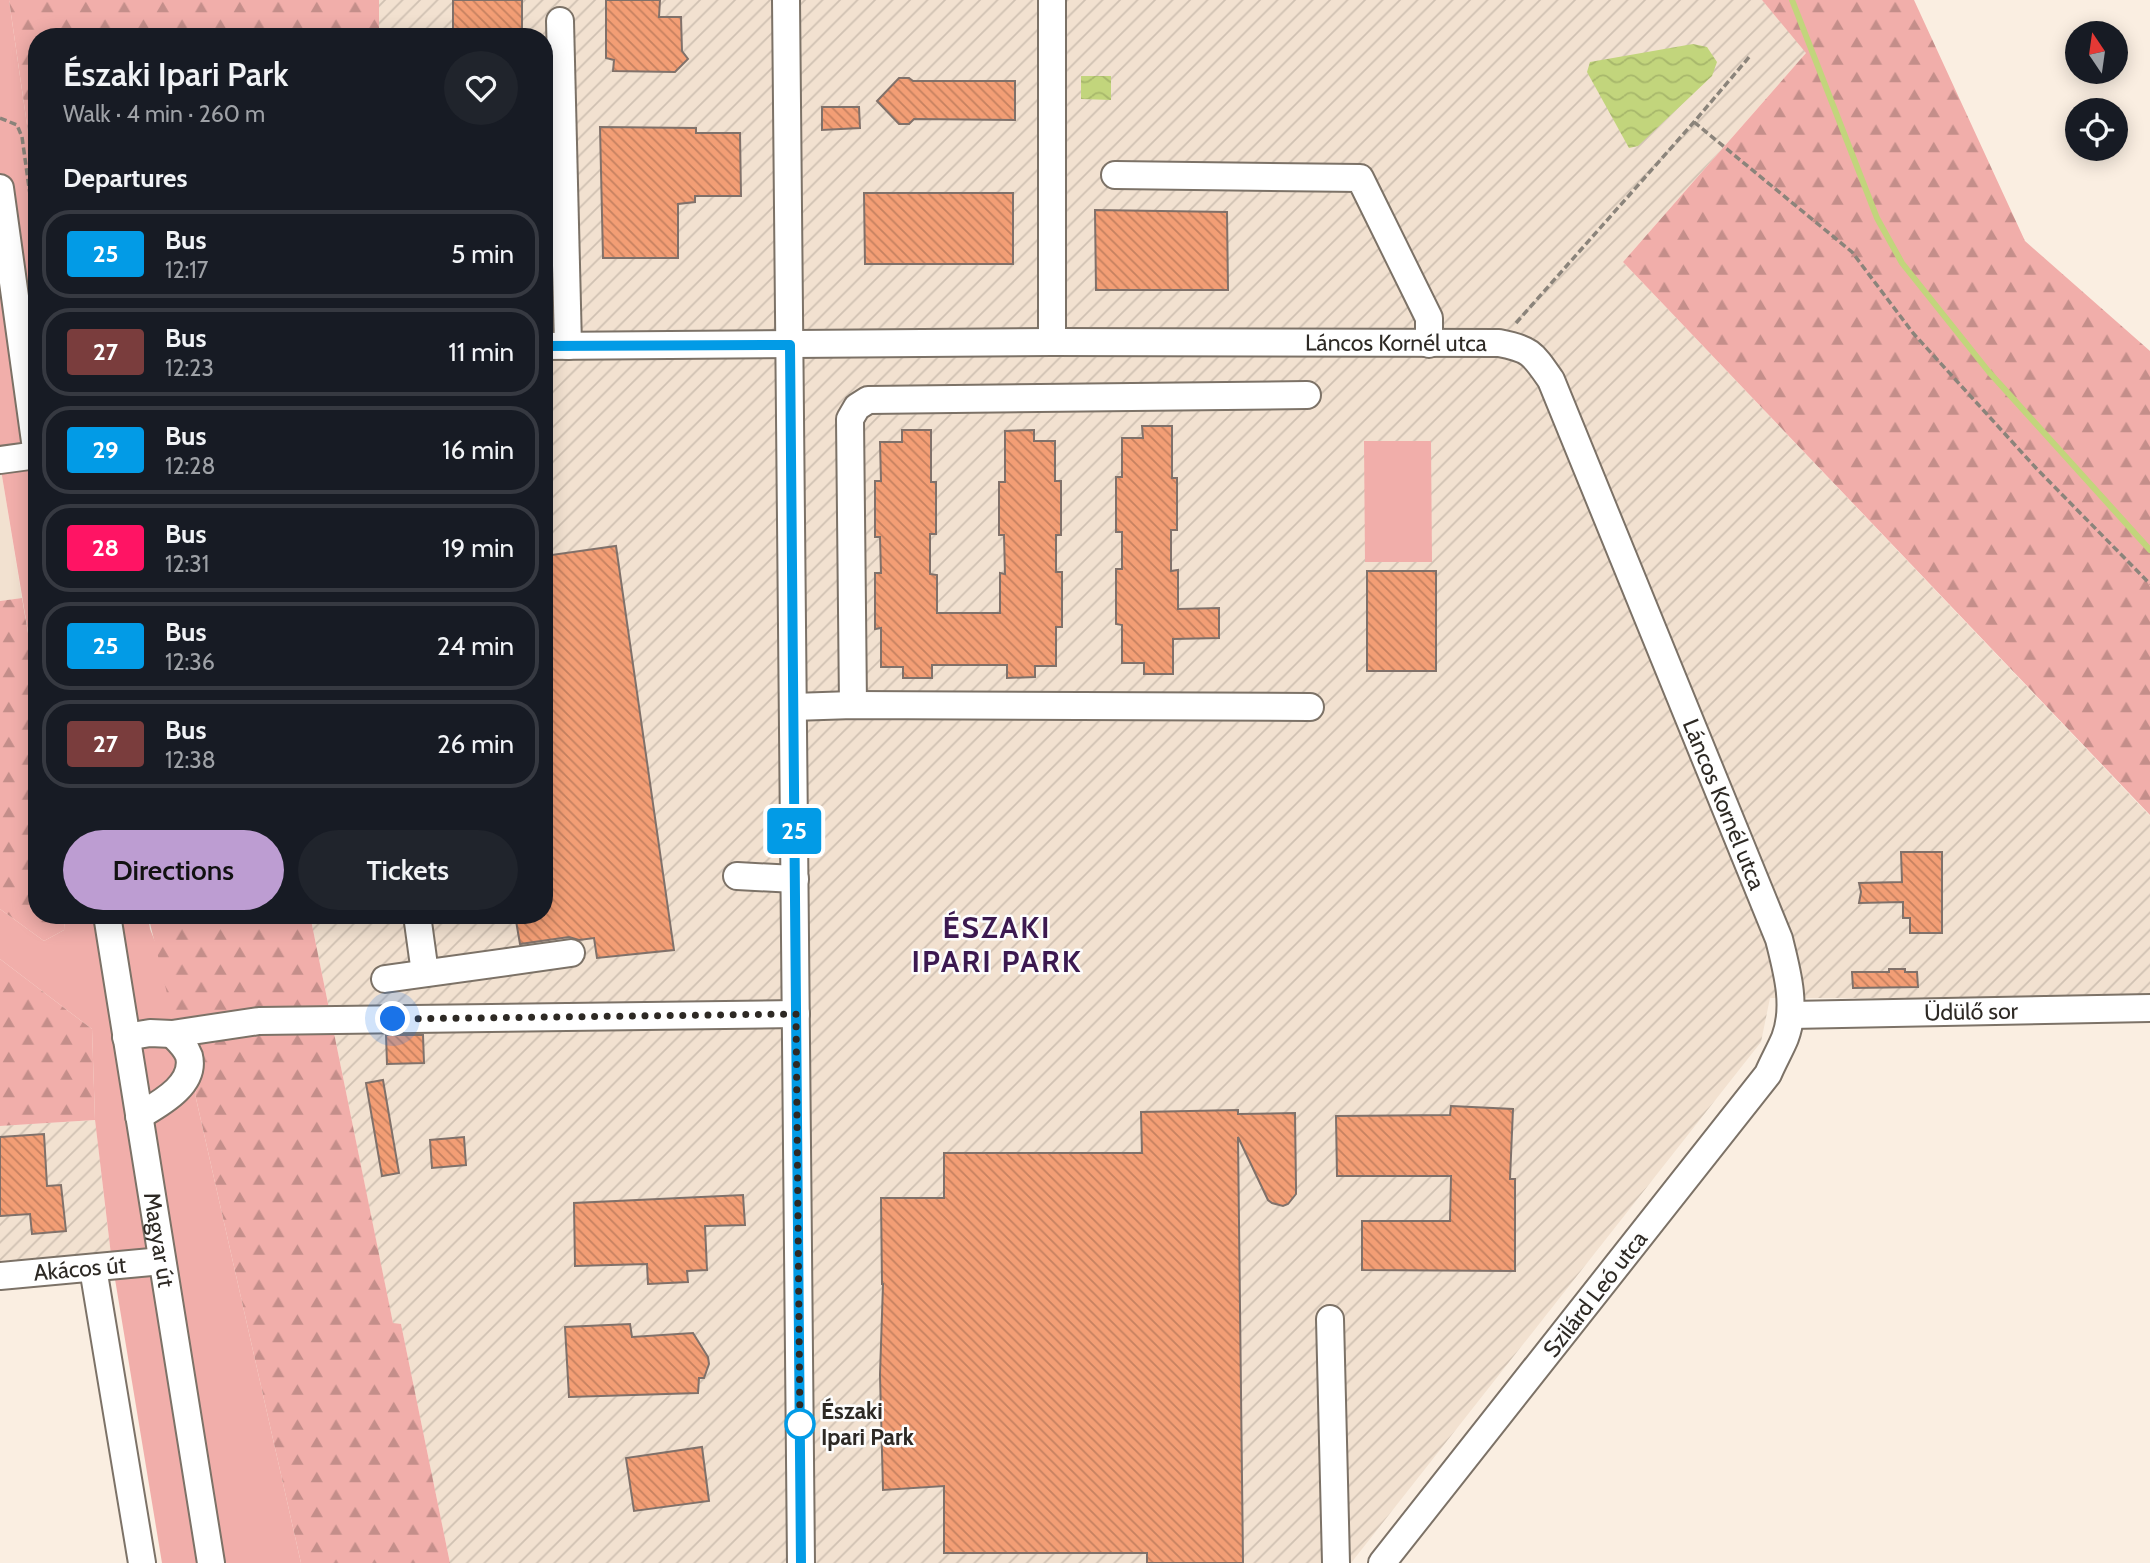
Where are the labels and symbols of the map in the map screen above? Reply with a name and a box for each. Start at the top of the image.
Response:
north arrow [2065,21,2128,84]
street label: Láncos Kornél utca [1305,329,1487,357]
street label: Láncos Kornél utca [1677,715,1771,894]
line badge: 25 [762,808,826,854]
district label: ÉSZAKI IPARI PARK [912,909,1082,980]
street label: Üdülő sor [1924,997,2019,1026]
your location [375,1001,410,1036]
street label: Magyar út [138,1190,181,1290]
street label: Szilárd Leó utca [1537,1225,1653,1363]
street label: Akácos út [32,1250,127,1287]
place label: Északi Ipari Park [821,1397,915,1451]
marker: Északi Ipari Park [785,1409,815,1439]

